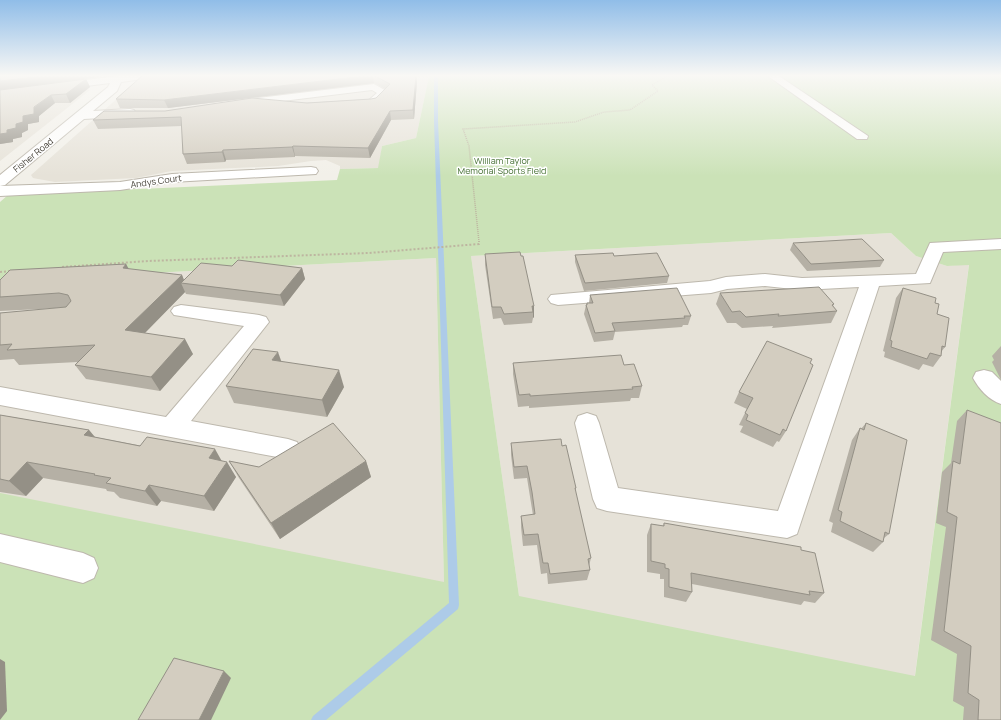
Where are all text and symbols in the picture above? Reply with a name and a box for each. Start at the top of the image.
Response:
street label: Fisher Road [10,135,56,175]
park label: William Taylor Memorial Sports Field [458,154,546,177]
street label: Andys Court [130,171,183,191]

